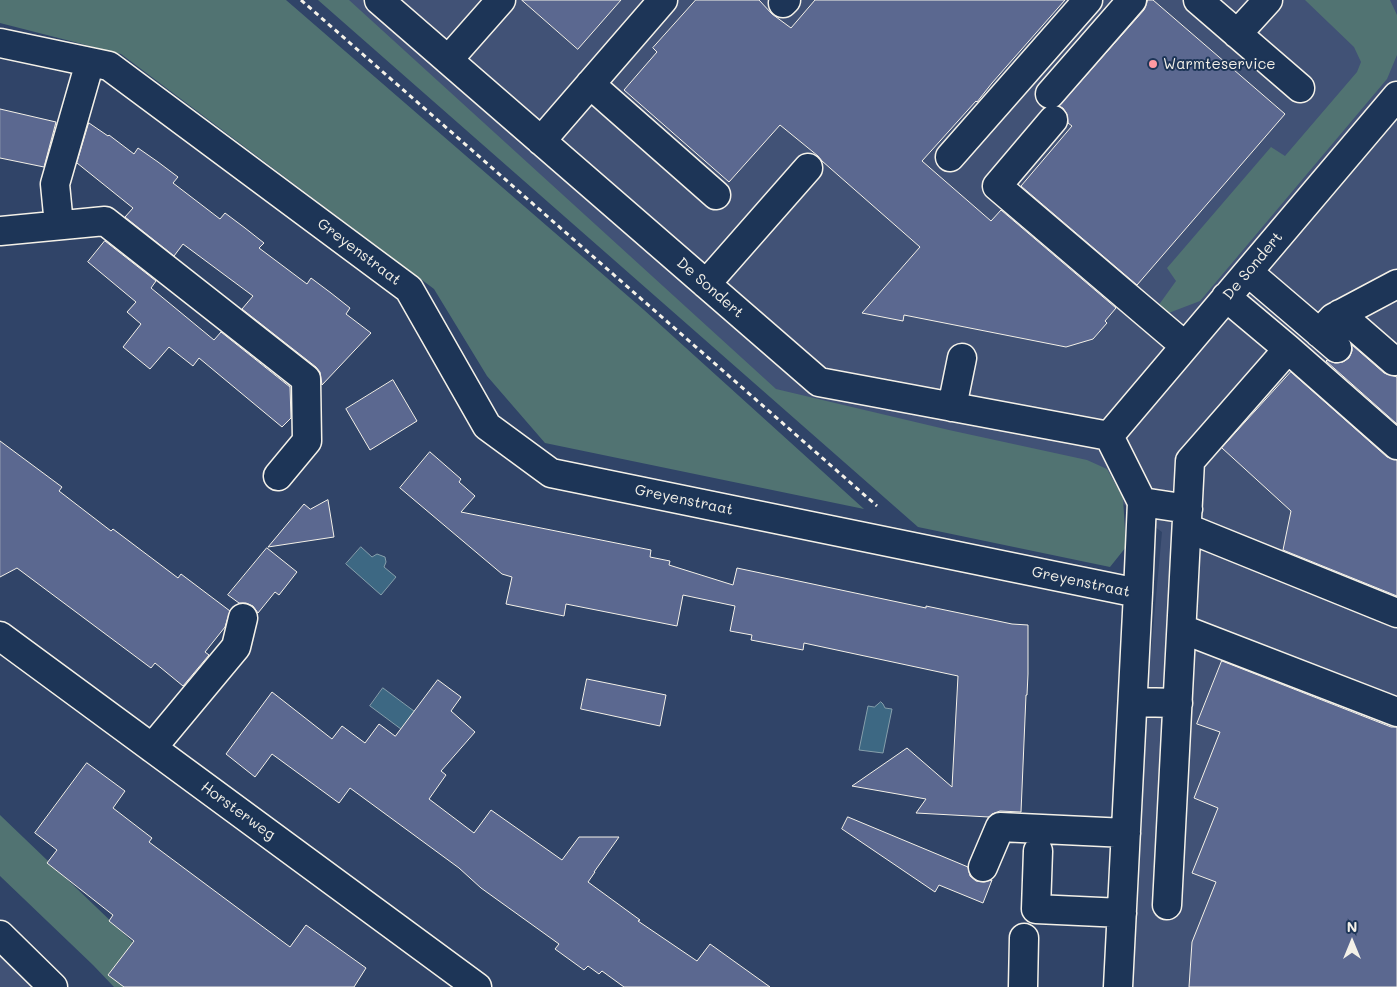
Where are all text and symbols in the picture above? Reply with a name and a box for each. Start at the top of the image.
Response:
place label: Warmteservice [1163,55,1276,73]
marker: Warmteservice [1147,58,1159,70]
street label: Greyenstraat [314,215,404,289]
street label: De Sondert [1219,228,1287,304]
street label: De Sondert [673,254,747,322]
street label: Greyenstraat [633,481,735,519]
street label: Greyenstraat [1030,563,1132,601]
street label: Horsterweg [197,778,279,844]
north arrow [1327,917,1377,967]
text: N [1347,917,1357,936]

